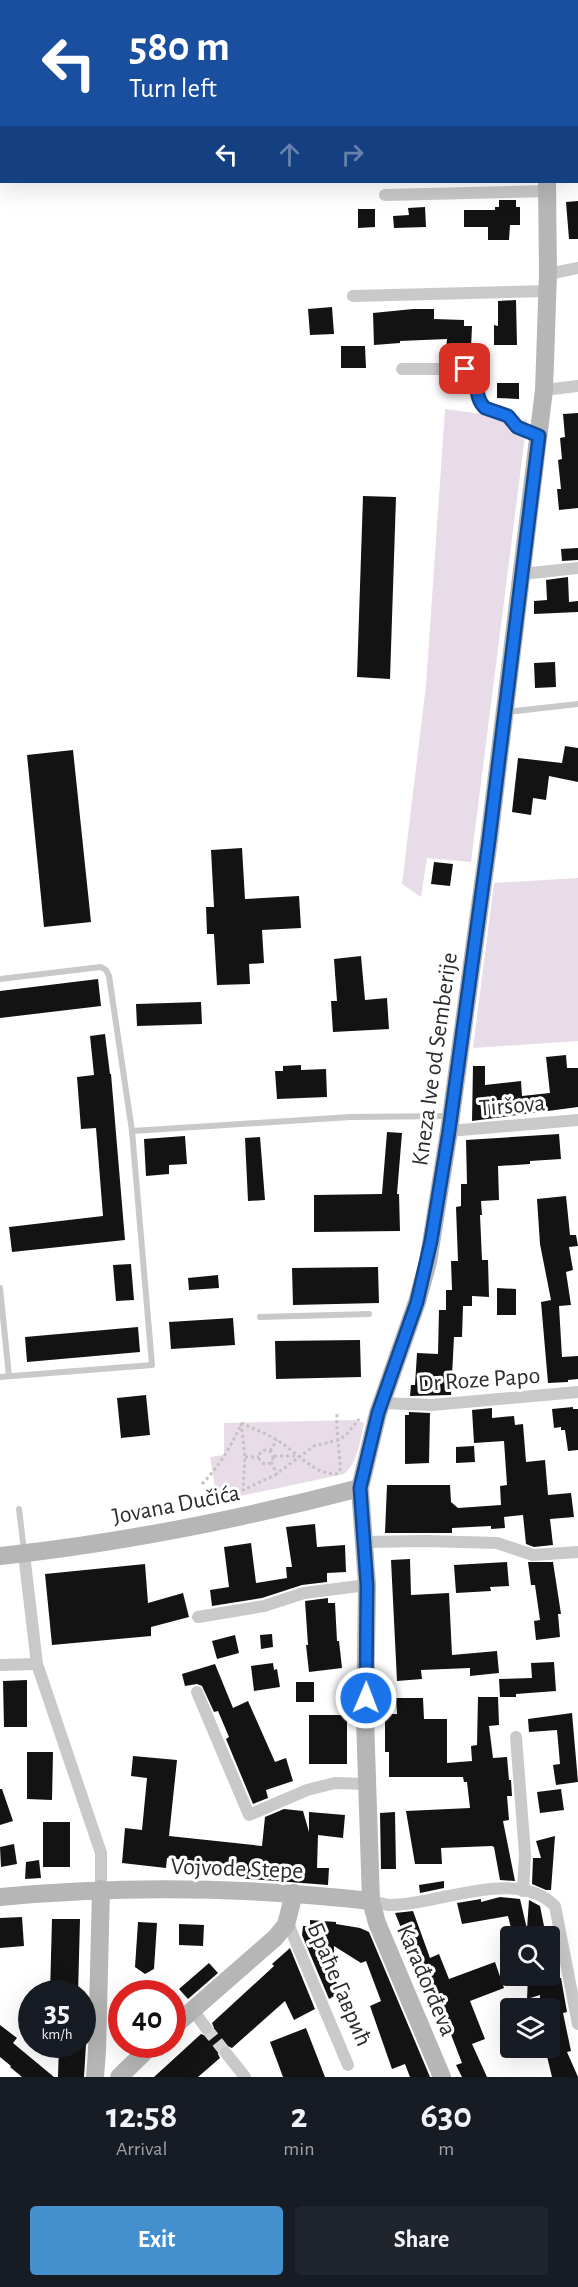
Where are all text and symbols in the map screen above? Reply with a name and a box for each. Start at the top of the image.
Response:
icon: left [30,24,108,102]
text: 580 m [129,26,230,68]
text: Turn left [129,75,217,102]
icon: left [210,138,243,171]
icon: ahead [273,138,306,171]
icon: right [336,138,369,171]
pin [439,343,490,394]
icon: arrive [448,352,481,385]
street label: Kneza Ive od Semberije [408,951,462,1168]
street label: Tiršova [478,1091,546,1121]
street label: Dr Roze Papo [417,1364,541,1396]
street label: Jovana Dučića [110,1481,242,1529]
position arrow [334,1666,398,1730]
street label: Vojvode Stepe [170,1855,304,1883]
street label: Браће Гаврић [302,1919,376,2050]
street label: Karađorđeva [392,1921,460,2040]
map controls [500,1926,560,2058]
button: search [500,1926,560,1986]
speed limit sign: 40 [108,1980,186,2058]
text: 35 [44,1997,70,2027]
button: layers [500,1998,560,2058]
text: km/h [42,2027,72,2042]
text: 12:58 [106,2098,177,2134]
text: 2 [290,2098,307,2134]
text: 630 [420,2098,472,2134]
text: Arrival [116,2139,167,2159]
text: min [283,2139,314,2159]
text: m [438,2139,454,2159]
button: Exit [30,2206,283,2275]
button: Share [295,2206,548,2275]

